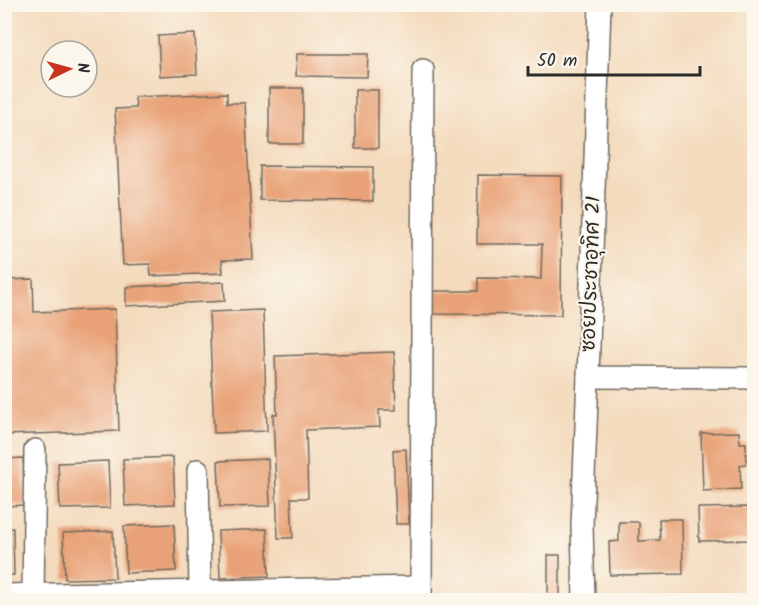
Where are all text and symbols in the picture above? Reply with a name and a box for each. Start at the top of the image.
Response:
north arrow [39,39,99,99]
scale bar [528,39,700,77]
text: 50 m [537,47,577,76]
text: N [70,62,95,74]
street label: ซอยประชาอุทิศ 21 [573,195,611,353]

